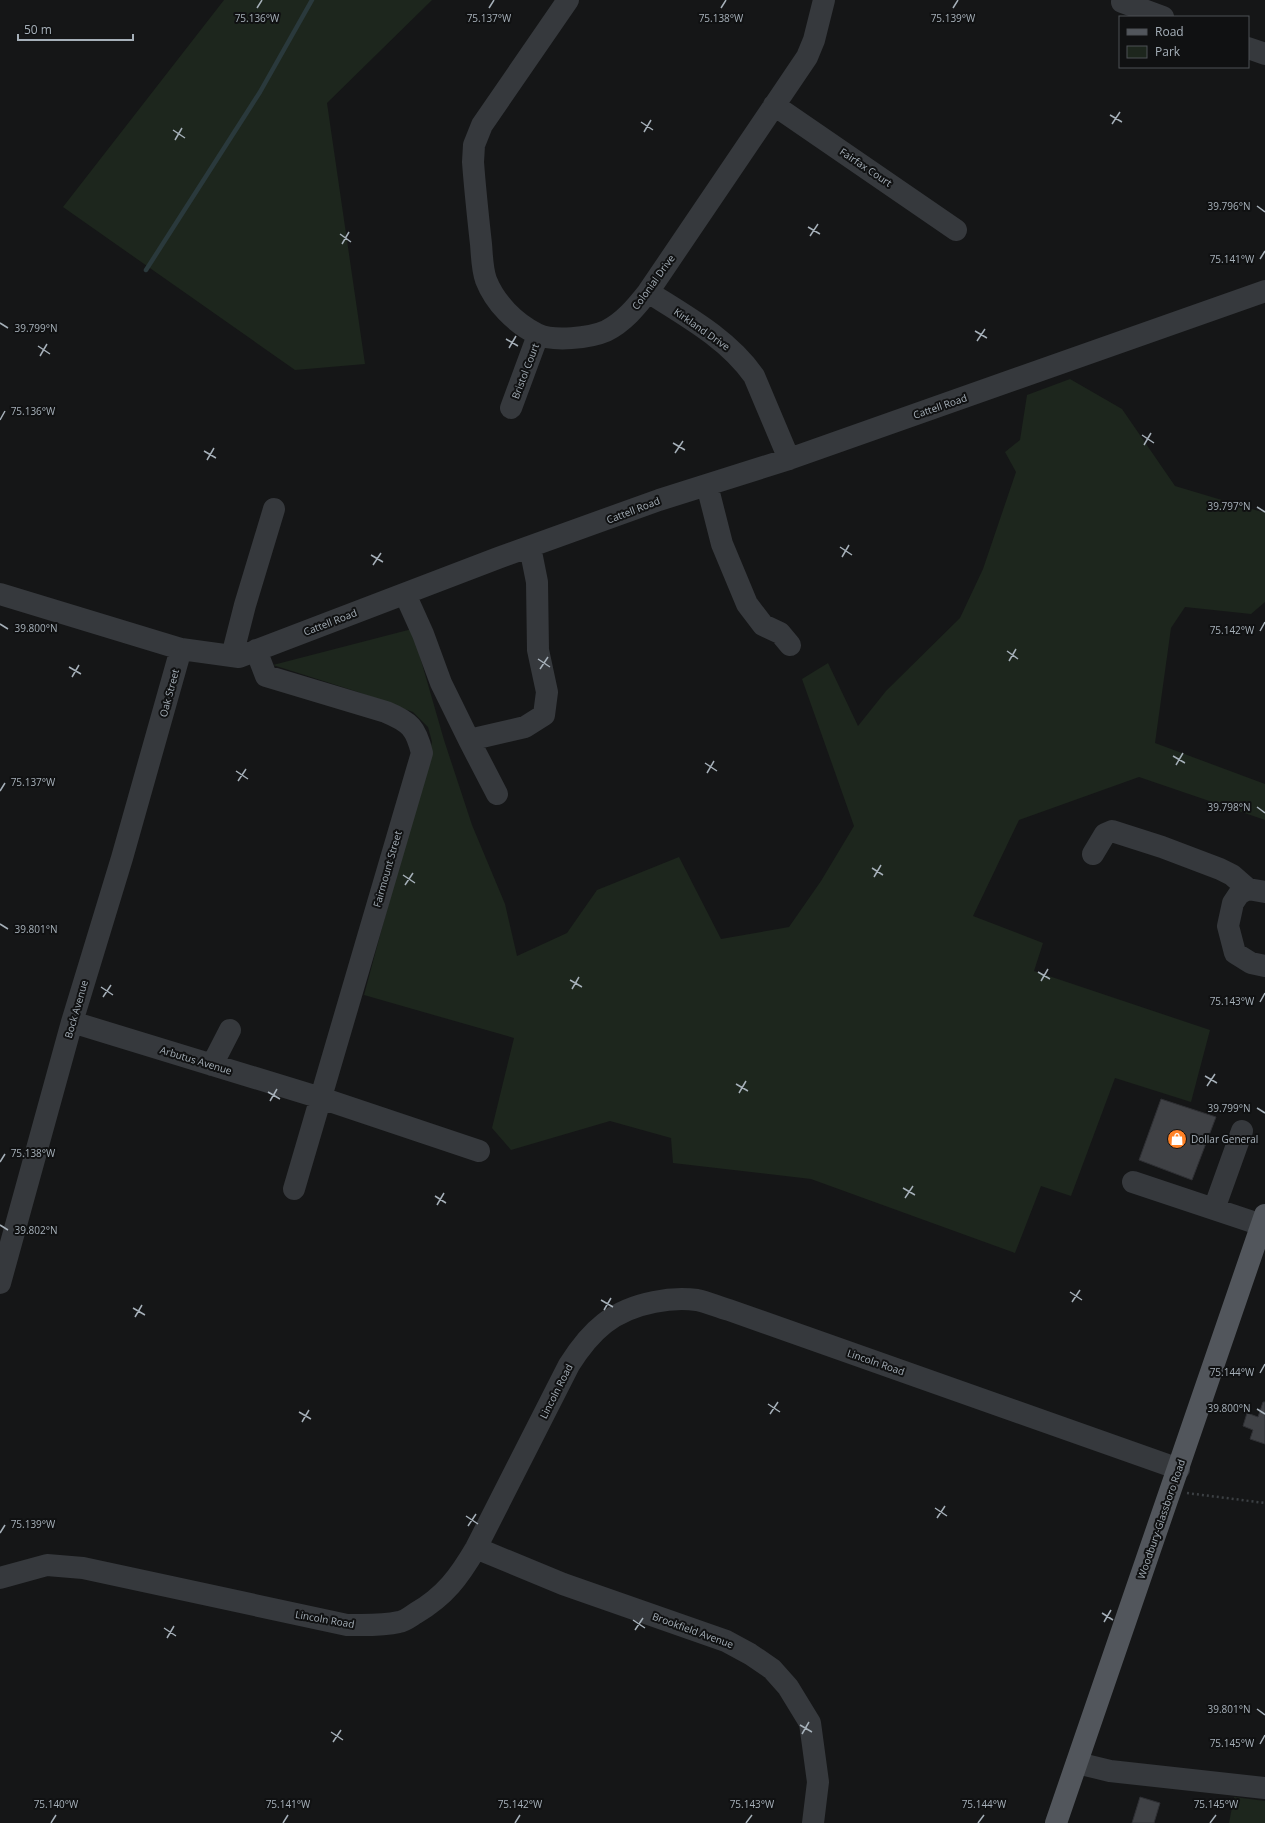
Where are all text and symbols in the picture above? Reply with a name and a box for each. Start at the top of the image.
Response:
text: 75.136°W [235,11,280,25]
text: 75.137°W [467,11,512,25]
text: 75.138°W [699,11,744,25]
text: 75.139°W [931,11,976,25]
scale bar [18,16,133,42]
legend [1119,16,1249,68]
text: 50 m [24,21,52,38]
text: Road [1155,23,1184,40]
text: Park [1155,43,1181,60]
street label: Fairfax Court [837,144,895,190]
text: 39.796°N [1207,199,1251,213]
street label: Colonial Drive [628,251,678,312]
text: 75.141°W [1210,252,1255,266]
street label: Kirkland Drive [671,305,733,354]
text: 39.799°N [14,321,58,335]
street label: Bristol Court [508,341,542,401]
street label: Cattell Road [911,390,969,422]
text: 75.136°W [11,404,56,418]
street label: Cattell Road [604,493,662,527]
text: 39.797°N [1207,499,1251,513]
street label: Cattell Road [301,605,359,639]
text: 39.800°N [14,621,58,635]
text: 75.142°W [1210,623,1255,637]
street label: Oak Street [156,667,182,719]
text: 75.137°W [11,775,56,789]
text: 39.798°N [1207,800,1251,814]
street label: Fairmount Street [369,829,405,909]
text: 39.801°N [14,922,58,936]
street label: Bock Avenue [61,978,91,1040]
text: 75.143°W [1210,994,1255,1008]
street label: Arbutus Avenue [158,1042,234,1078]
text: 39.799°N [1207,1101,1251,1115]
shop icon: Dollar General [1166,1128,1188,1150]
place label: Dollar General [1191,1132,1258,1146]
text: 75.138°W [11,1146,56,1160]
text: 39.802°N [14,1223,58,1237]
street label: Lincoln Road [845,1346,907,1378]
street label: Lincoln Road [536,1361,576,1421]
text: 75.144°W [1210,1365,1255,1379]
text: 39.800°N [1207,1401,1251,1415]
street label: Woodbury-Glassboro Road [1134,1457,1188,1581]
text: 75.139°W [11,1517,56,1531]
street label: Lincoln Road [294,1607,356,1631]
street label: Brookfield Avenue [650,1609,736,1651]
text: 39.801°N [1207,1702,1251,1716]
text: 75.145°W [1210,1736,1255,1750]
text: 75.140°W [34,1797,79,1811]
text: 75.141°W [266,1797,311,1811]
text: 75.142°W [498,1797,543,1811]
text: 75.143°W [730,1797,775,1811]
text: 75.144°W [962,1797,1007,1811]
text: 75.145°W [1194,1797,1239,1811]

